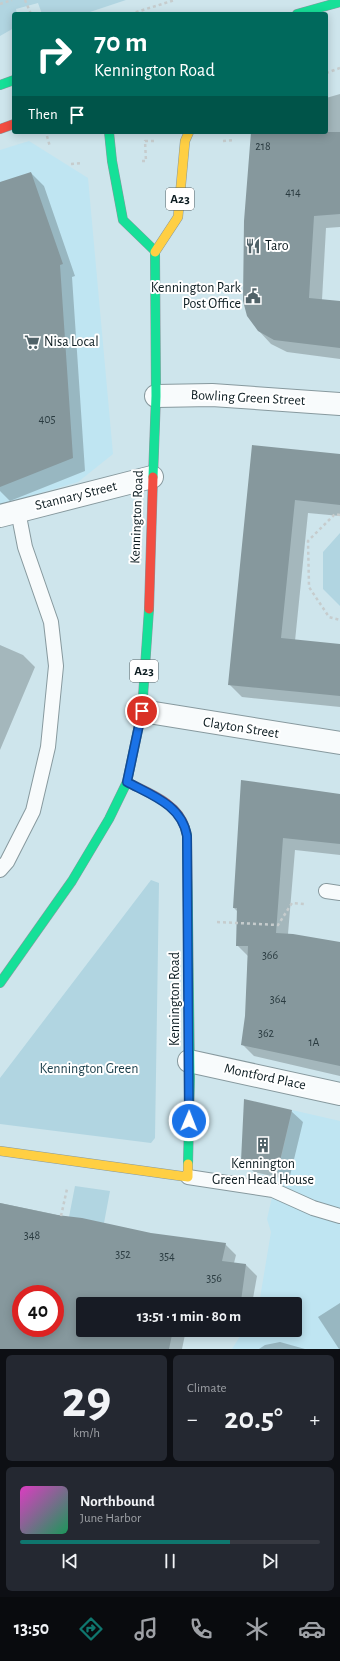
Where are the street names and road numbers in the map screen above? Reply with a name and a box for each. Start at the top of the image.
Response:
road number: A23 [166,188,194,210]
street label: Bowling Green Street [190,388,306,408]
street label: Kennington Road [128,470,146,564]
street label: Stannary Street [34,479,119,513]
road number: A23 [130,660,158,682]
street label: Clayton Street [202,715,280,741]
street label: Kennington Road [168,952,182,1046]
street label: Montford Place [223,1062,307,1092]

